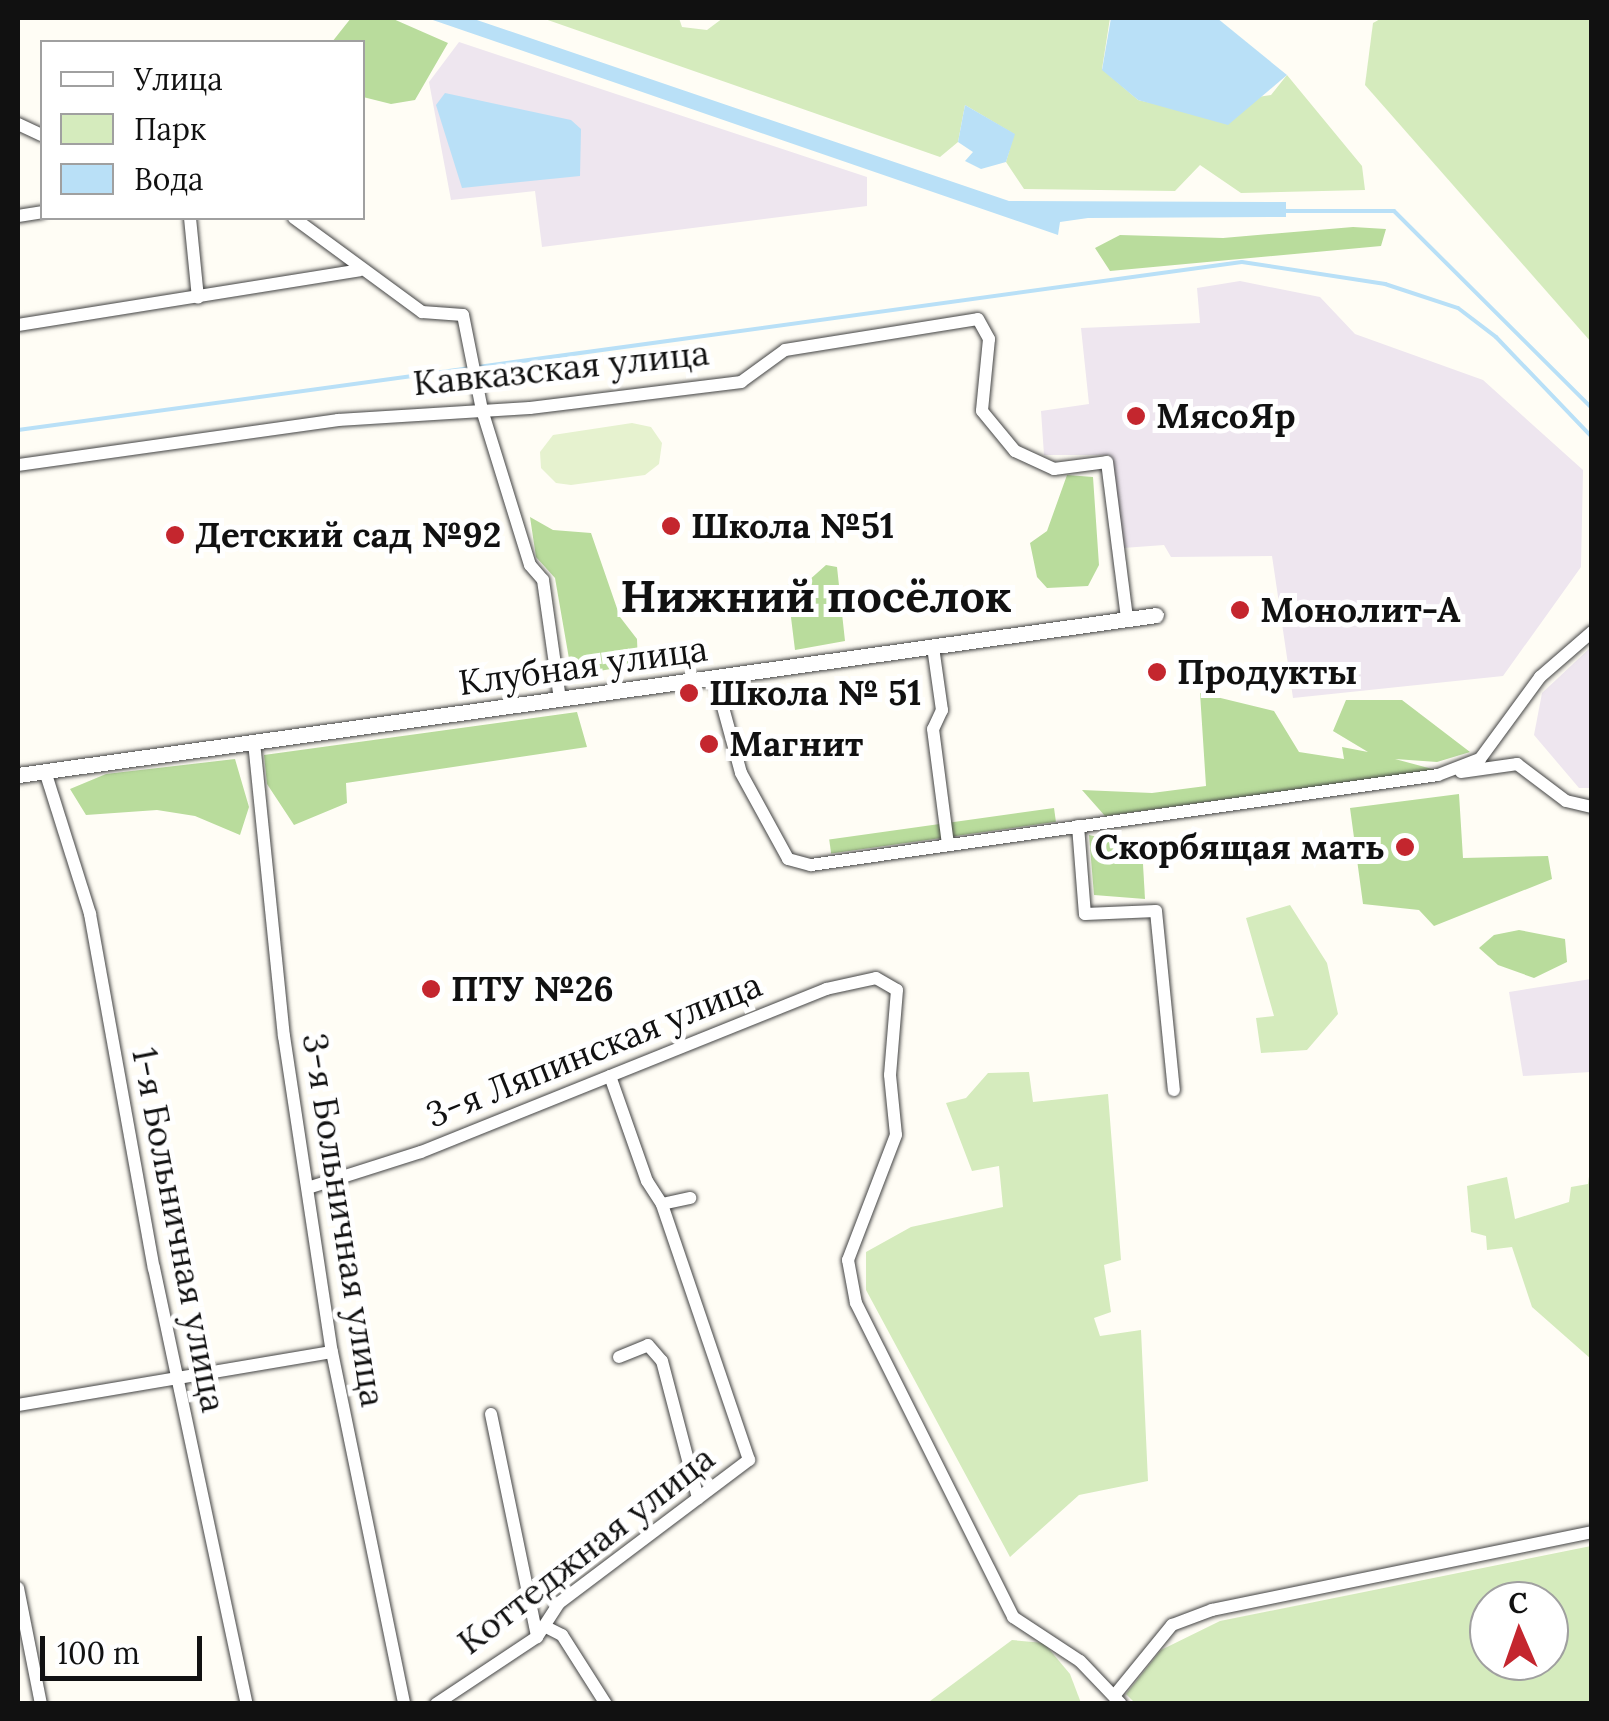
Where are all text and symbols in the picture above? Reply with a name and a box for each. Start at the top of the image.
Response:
legend [40,40,365,220]
text: Улица [134,60,223,98]
text: Парк [134,110,206,148]
text: Вода [134,160,203,198]
street label: Кавказская улица [411,332,711,404]
place label: МясоЯр [1156,395,1295,437]
marker: МясоЯр [1125,405,1147,427]
place label: Школа №51 [691,505,894,547]
place label: Детский сад №92 [195,514,501,556]
marker: Школа №51 [660,515,682,537]
marker: Детский сад №92 [164,524,186,546]
district label: Нижний посёлок [620,569,1012,623]
place label: Монолит-А [1260,589,1460,631]
marker: Монолит-А [1229,599,1251,621]
street label: Клубная улица [456,628,710,704]
place label: Продукты [1177,651,1357,693]
marker: Продукты [1146,661,1168,683]
place label: Школа № 51 [709,672,921,714]
marker: Школа № 51 [678,682,700,704]
place label: Магнит [729,723,863,765]
marker: Магнит [698,733,720,755]
place label: Скорбящая мать [1094,826,1385,868]
marker: Скорбящая мать [1394,836,1416,858]
street label: 3-я Ляпинская улица [420,963,768,1137]
place label: ПТУ №26 [451,968,614,1010]
marker: ПТУ №26 [420,978,442,1000]
street label: 3-я Больничная улица [294,1030,394,1410]
street label: 1-я Больничная улица [123,1044,235,1416]
street label: Коттеджная улица [449,1437,723,1663]
north arrow [1469,1581,1569,1681]
text: С [1508,1585,1528,1621]
scale bar [45,1616,208,1678]
text: 100 m [57,1634,140,1672]

